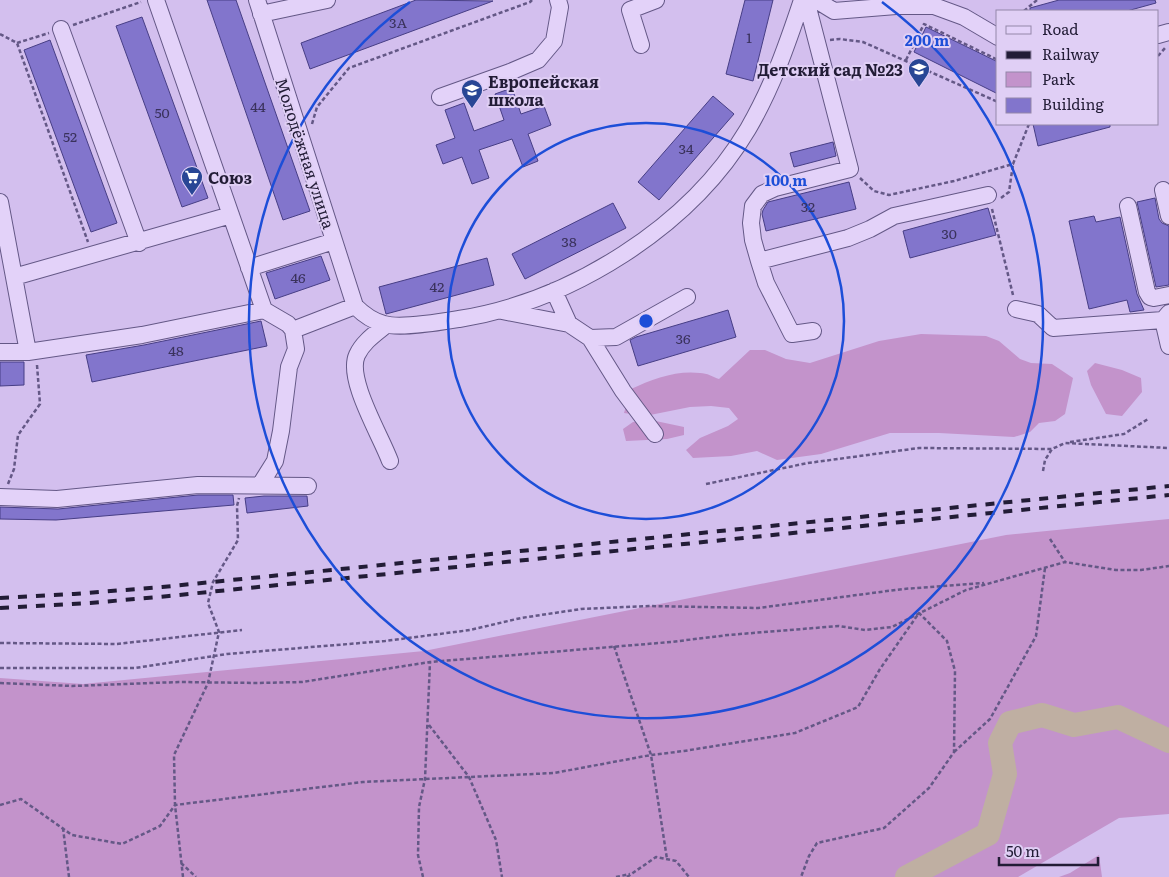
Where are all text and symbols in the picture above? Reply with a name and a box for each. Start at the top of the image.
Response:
legend [996,10,1159,125]
house number: 3А [389,12,408,32]
text: Road [1042,17,1078,40]
house number: 1 [746,27,752,47]
text: 200 m [905,28,949,51]
text: Railway [1042,42,1100,65]
place label: Детский сад №23 [757,57,903,81]
school or university icon: Детский сад №23 [907,57,931,88]
text: Park [1042,67,1076,90]
place label: Европейская школа [488,69,599,111]
street label: Молодёжная улица [270,74,342,232]
school or university icon: Европейская школа [460,78,484,109]
text: Building [1042,92,1104,115]
house number: 44 [250,96,266,116]
house number: 50 [154,102,170,122]
house number: 52 [63,126,77,146]
house number: 34 [678,138,694,158]
supermarket icon: Союз [180,165,204,196]
place label: Союз [208,165,252,189]
text: 100 m [765,168,807,191]
house number: 32 [801,196,815,216]
house number: 30 [941,223,957,243]
house number: 38 [561,231,577,251]
house number: 46 [290,267,306,287]
house number: 42 [430,276,444,296]
centre of rings [637,312,655,330]
house number: 36 [675,328,691,348]
house number: 48 [168,340,184,360]
scale bar [999,834,1098,866]
text: 50 m [1006,839,1040,862]

